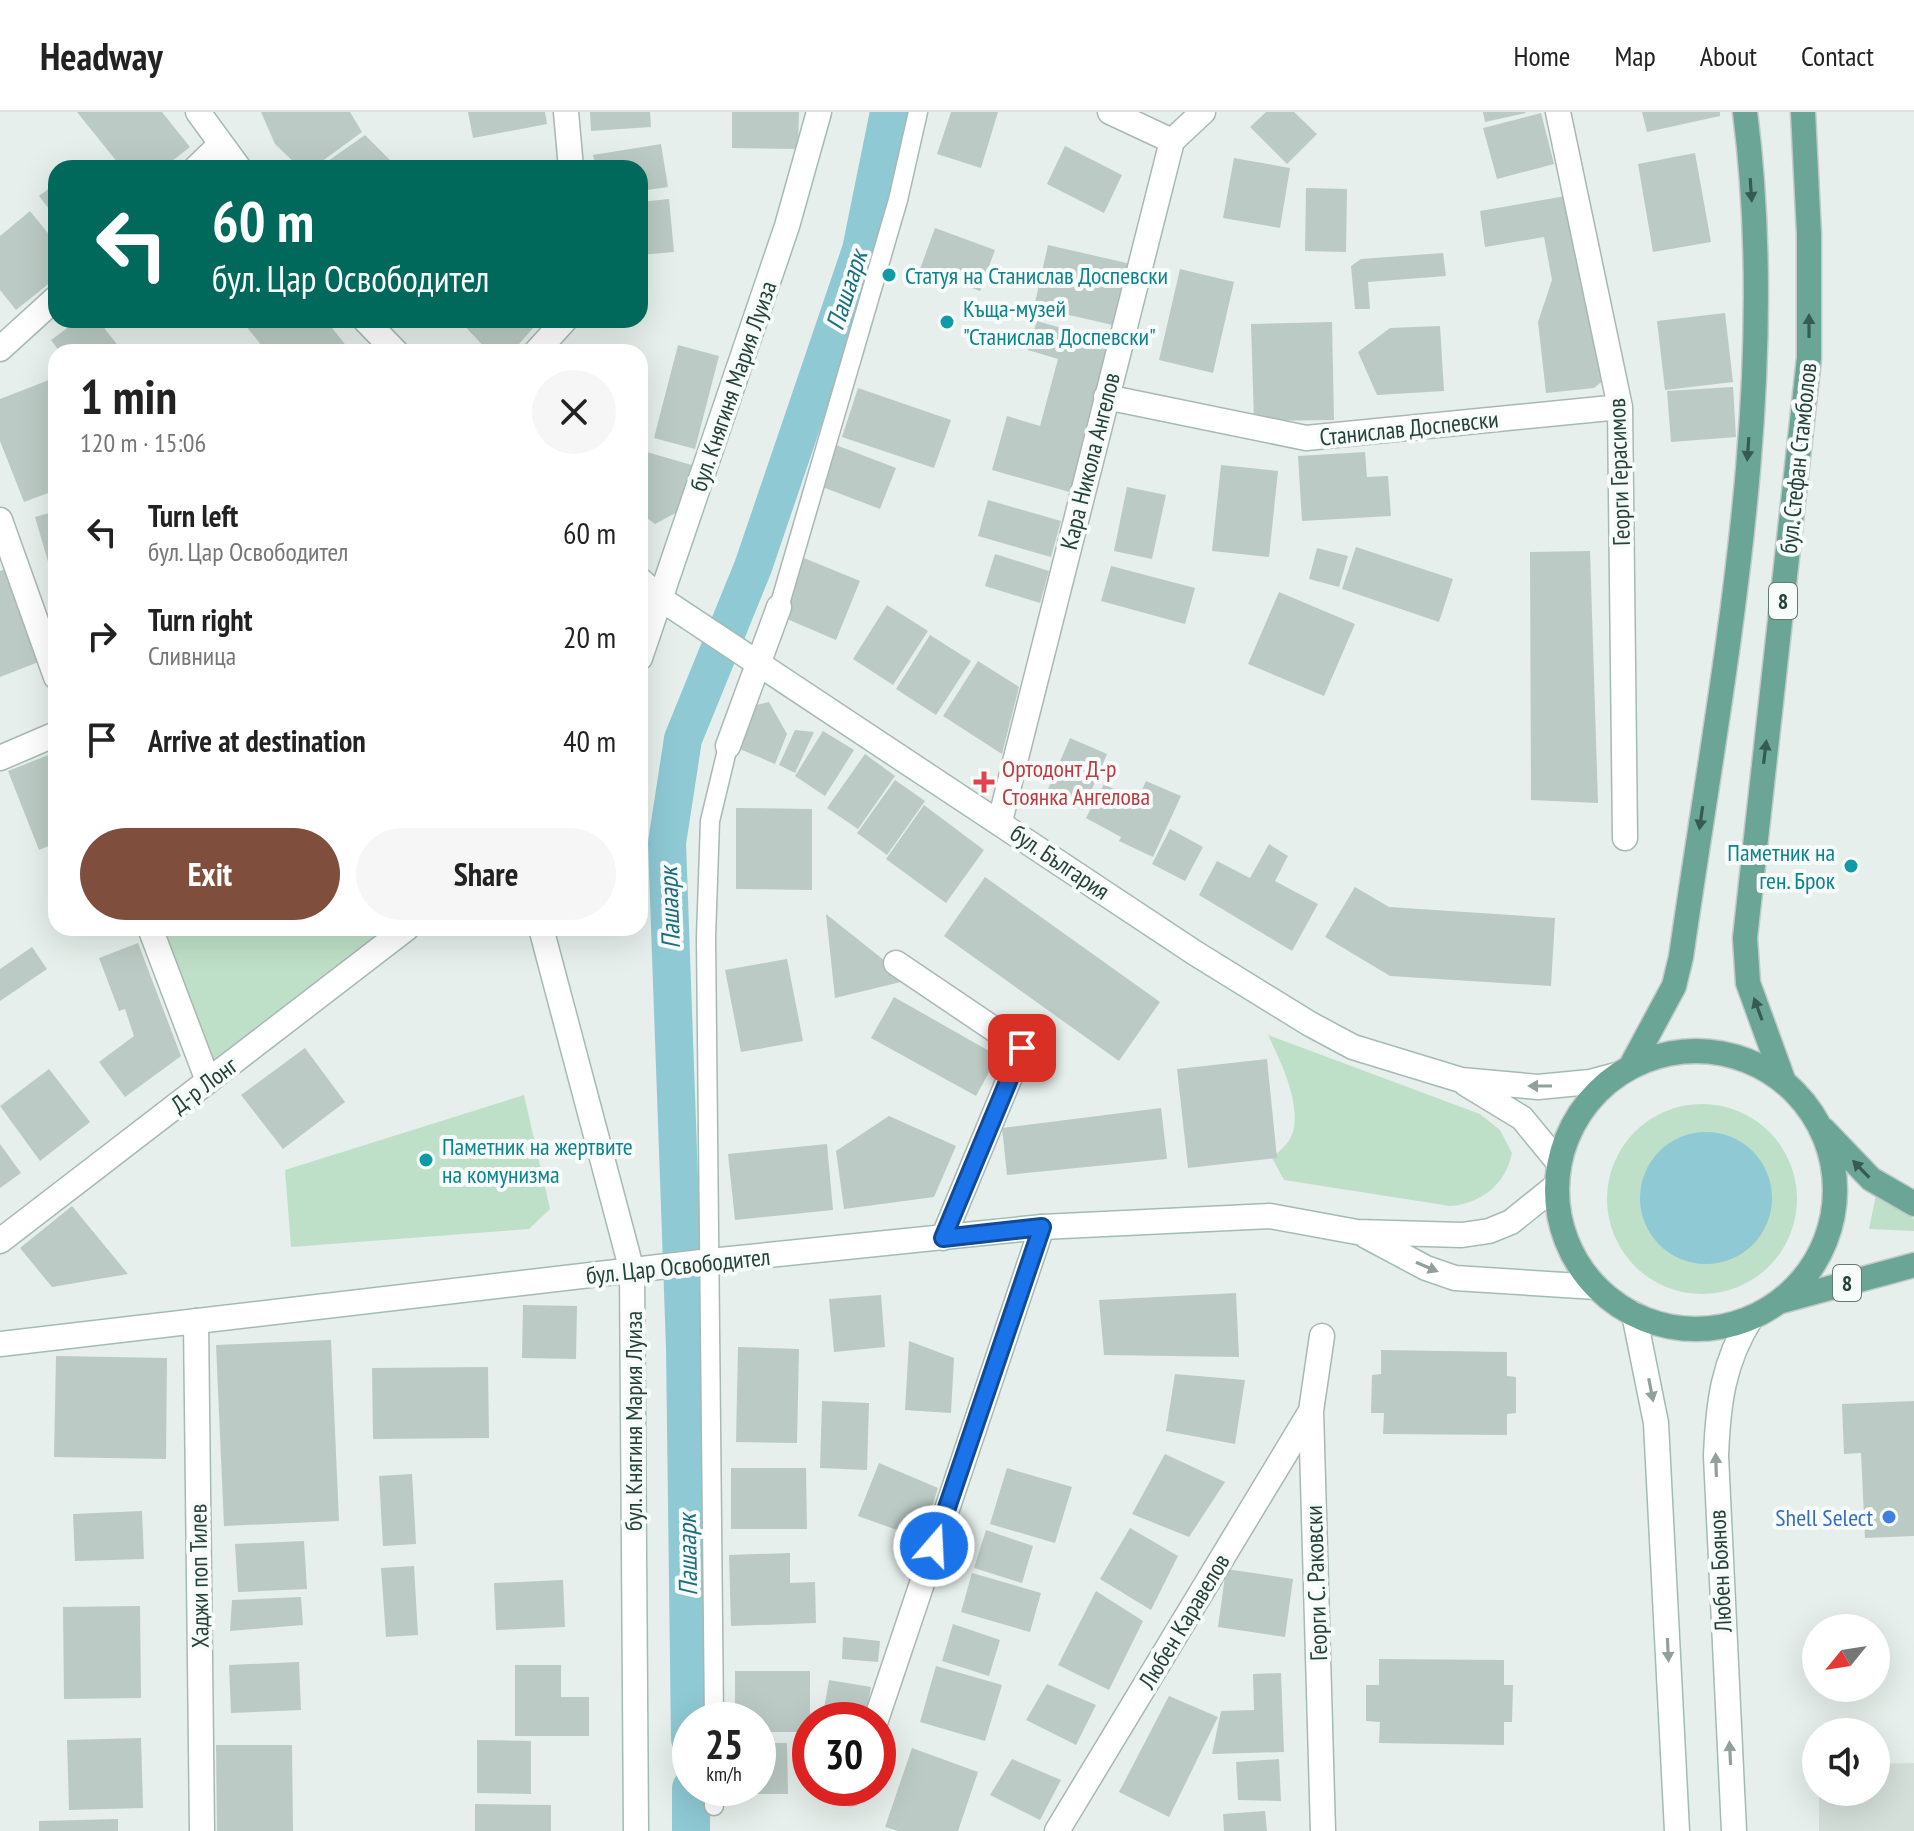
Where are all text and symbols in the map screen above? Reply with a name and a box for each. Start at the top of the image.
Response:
text: Headway [40,31,163,80]
text: Home [1514,37,1570,74]
text: Map [1614,37,1656,74]
text: About [1700,37,1757,74]
text: Contact [1801,37,1874,74]
one-way arrow [1745,178,1758,203]
text: 60 m [212,185,314,257]
icon: left [80,192,184,296]
water label: Пашаарк [818,243,875,334]
text: бул. Цар Освободител [212,255,490,302]
place label: Статуя на Станислав Доспевски [905,260,1168,291]
marker: Статуя на Станислав Доспевски [880,266,898,284]
street label: бул. Княгиня Мария Луиза [682,277,784,495]
place label: Къща-музей "Станислав Доспевски" [963,293,1156,352]
marker: Къща-музей "Станислав Доспевски" [938,313,956,331]
one-way arrow [1803,313,1815,338]
street label: бул. Стефан Стамболов [1773,361,1823,555]
text: 1 min [80,365,177,427]
street label: Кара Никола Ангелов [1053,369,1127,553]
button: close [532,370,616,454]
street label: Георги Герасимов [1601,398,1637,546]
street label: Станислав Доспевски [1318,403,1500,453]
text: 120 m · 15:06 [80,426,206,459]
one-way arrow [1741,437,1754,462]
text: Turn left [148,496,238,535]
icon: left [80,510,124,554]
text: 60 m [563,513,616,552]
text: бул. Цар Освободител [148,535,348,568]
road number: 8 [1769,583,1797,619]
text: Turn right [148,600,252,639]
icon: right [80,614,124,658]
text: 20 m [563,617,616,656]
text: Сливница [148,639,236,672]
icon: arrive [80,718,124,762]
text: Arrive at destination [148,721,366,760]
text: 40 m [563,721,616,760]
one-way arrow [1759,739,1772,764]
place label: Ортодонт Д-р Стоянка Ангелова [1002,753,1150,812]
marker: Ортодонт Д-р Стоянка Ангелова [973,771,995,793]
one-way arrow [1694,806,1707,831]
street label: бул. България [1004,817,1116,907]
button: Exit [80,828,340,920]
button: Share [356,828,616,920]
place label: Паметник на ген. Брок [1727,837,1836,896]
marker: Паметник на ген. Брок [1842,857,1860,875]
water label: Пашаарк [651,864,687,949]
one-way arrow [1751,997,1763,1021]
pin [988,1014,1056,1082]
icon: arrive [1000,1026,1044,1070]
street label: Д-р Лонг [165,1049,244,1120]
one-way arrow [1527,1080,1552,1092]
place label: Паметник на жертвите на комунизма [442,1131,633,1190]
marker: Паметник на жертвите на комунизма [417,1151,435,1169]
one-way arrow [1853,1160,1871,1179]
street label: бул. Цар Освободител [584,1241,772,1291]
one-way arrow [1415,1260,1438,1274]
road number: 8 [1833,1265,1861,1301]
street label: бул. Княгиня Мария Луиза [618,1311,649,1531]
one-way arrow [1645,1378,1658,1403]
one-way arrow [1710,1452,1723,1477]
place label: Shell Select [1775,1502,1873,1533]
street label: Хаджи поп Тилев [182,1503,216,1649]
position arrow [892,1504,976,1588]
street label: Георги С. Раковски [1298,1505,1334,1661]
marker: Shell Select [1880,1508,1898,1526]
street label: Любен Боянов [1701,1509,1739,1634]
water label: Пашаарк [670,1511,704,1596]
street label: Любен Каравелов [1131,1548,1236,1695]
north arrow [1802,1614,1890,1702]
map controls [1802,1614,1890,1806]
one-way arrow [1662,1638,1675,1663]
speed limit sign: 30 [792,1702,896,1806]
text: 25 [705,1718,743,1770]
button: sound [1802,1718,1890,1806]
one-way arrow [1723,1740,1736,1765]
text: km/h [706,1761,742,1787]

